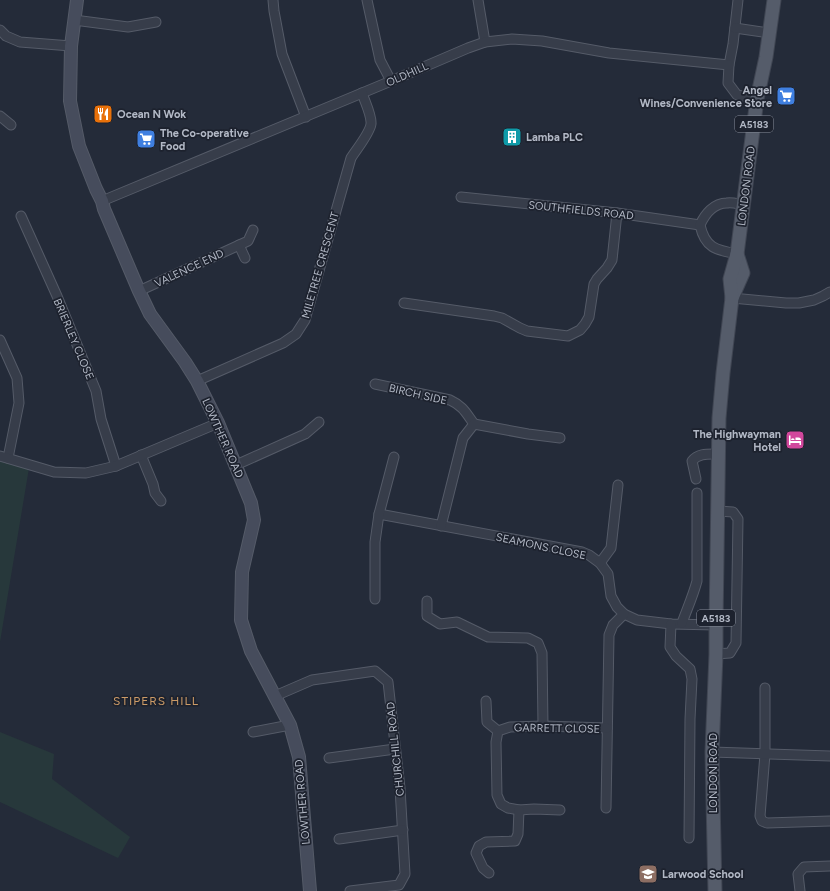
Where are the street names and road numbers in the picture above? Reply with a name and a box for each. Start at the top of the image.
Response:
street label: OLDHILL [384,59,430,89]
road number: A5183 [735,116,773,132]
street label: LONDON ROAD [735,145,758,227]
street label: SOUTHFIELDS ROAD [528,198,635,223]
street label: MILETREE CRESCENT [299,210,342,320]
street label: VALENCE END [152,247,226,290]
street label: BRIERLEY CLOSE [51,297,96,382]
street label: BIRCH SIDE [388,381,448,407]
street label: LOWTHER ROAD [199,397,246,480]
street label: SEAMONS CLOSE [495,531,587,562]
road number: A5183 [697,610,735,626]
street label: CHURCHILL ROAD [384,701,407,797]
street label: GARRETT CLOSE [514,721,600,736]
street label: LONDON ROAD [707,732,720,813]
street label: LOWTHER ROAD [292,758,313,845]

